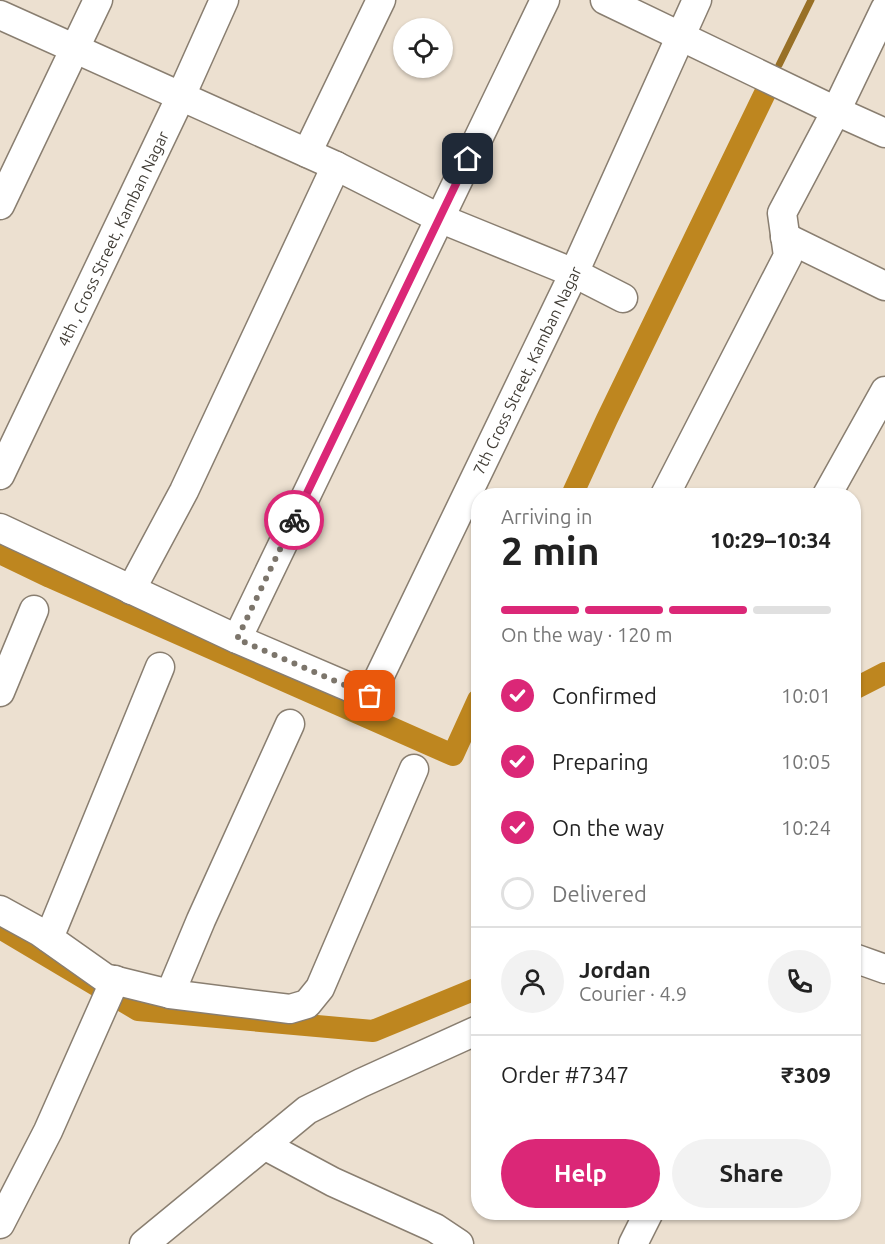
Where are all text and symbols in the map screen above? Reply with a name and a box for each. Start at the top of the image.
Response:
map controls [393,18,453,78]
button: locate [393,18,453,78]
street label: 4th , Cross Street, Kamban Nagar [54,128,172,349]
pin [442,133,493,184]
icon: home [451,142,484,175]
street label: 7th Cross Street, Kamban Nagar [469,263,585,477]
courier [264,490,324,550]
icon: bike [278,504,311,537]
text: Arriving in [501,505,592,528]
text: 10:29–10:34 [710,527,831,552]
text: 2 min [501,529,600,572]
text: On the way · 120 m [501,623,673,646]
pin [344,670,395,721]
icon: bag [353,679,386,712]
icon: check [501,679,534,712]
text: Confirmed [552,683,657,708]
text: 10:01 [781,684,831,707]
icon: check [501,745,534,778]
text: Preparing [552,749,649,774]
text: 10:05 [781,750,831,773]
icon: check [501,811,534,844]
text: On the way [552,815,664,840]
text: 10:24 [781,816,831,839]
text: Delivered [552,881,647,906]
button: person [501,950,564,1013]
button: phone [768,950,831,1013]
text: Jordan [579,957,651,982]
text: Courier · 4.9 [579,982,687,1005]
text: Order #7347 [501,1062,629,1087]
text: ₹309 [781,1062,831,1087]
button: Help [501,1139,660,1208]
button: Share [672,1139,831,1208]

